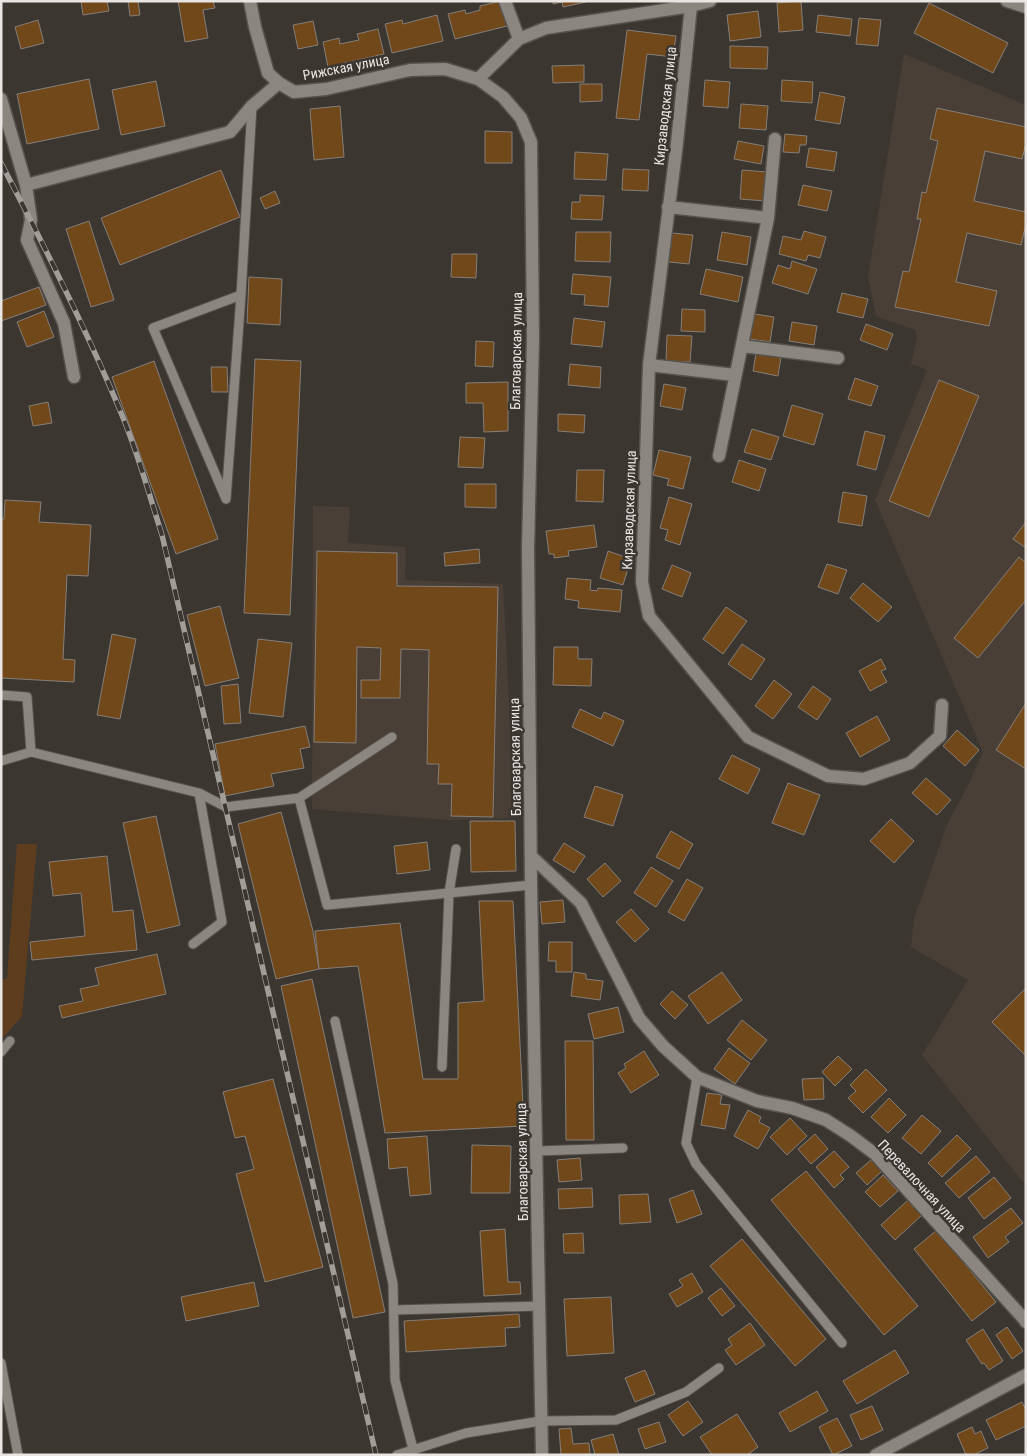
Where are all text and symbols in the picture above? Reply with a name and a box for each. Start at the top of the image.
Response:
street label: Кирзаводская улица [651,46,679,166]
street label: Рижская улица [301,51,391,83]
street label: Благоварская улица [507,292,525,410]
street label: Кирзаводская улица [619,450,639,570]
street label: Благоварская улица [506,698,524,816]
street label: Благоварская улица [513,1103,531,1221]
street label: Перевалочная улица [875,1136,969,1236]

